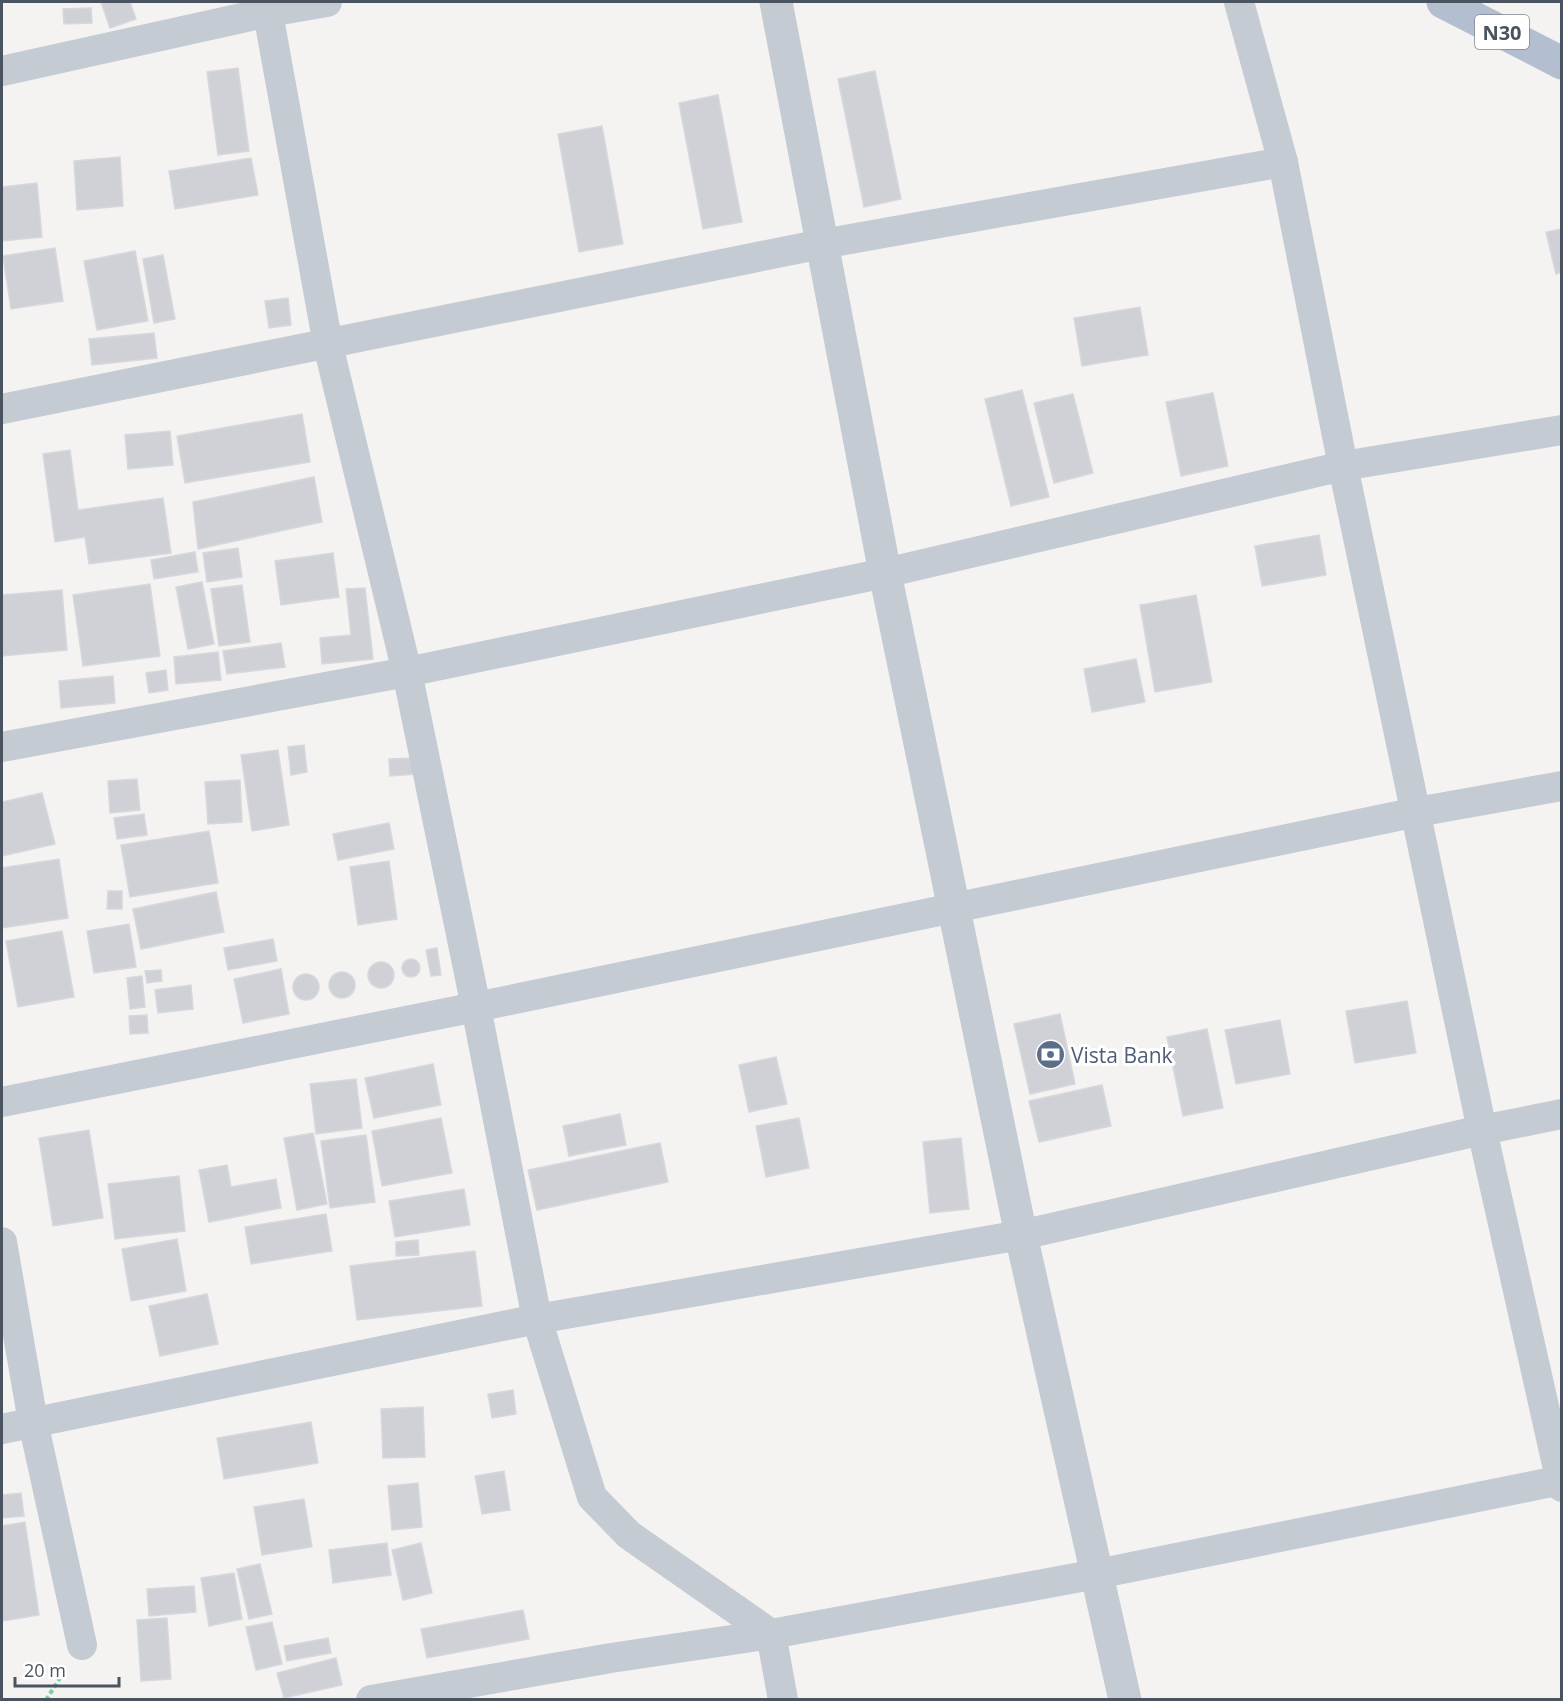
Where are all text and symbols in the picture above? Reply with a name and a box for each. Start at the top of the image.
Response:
road number: N30 [1475,15,1529,49]
bank icon: Vista Bank [1034,1039,1066,1071]
place label: Vista Bank [1071,1041,1173,1069]
scale bar [15,1650,118,1688]
text: 20 m [24,1658,66,1682]

